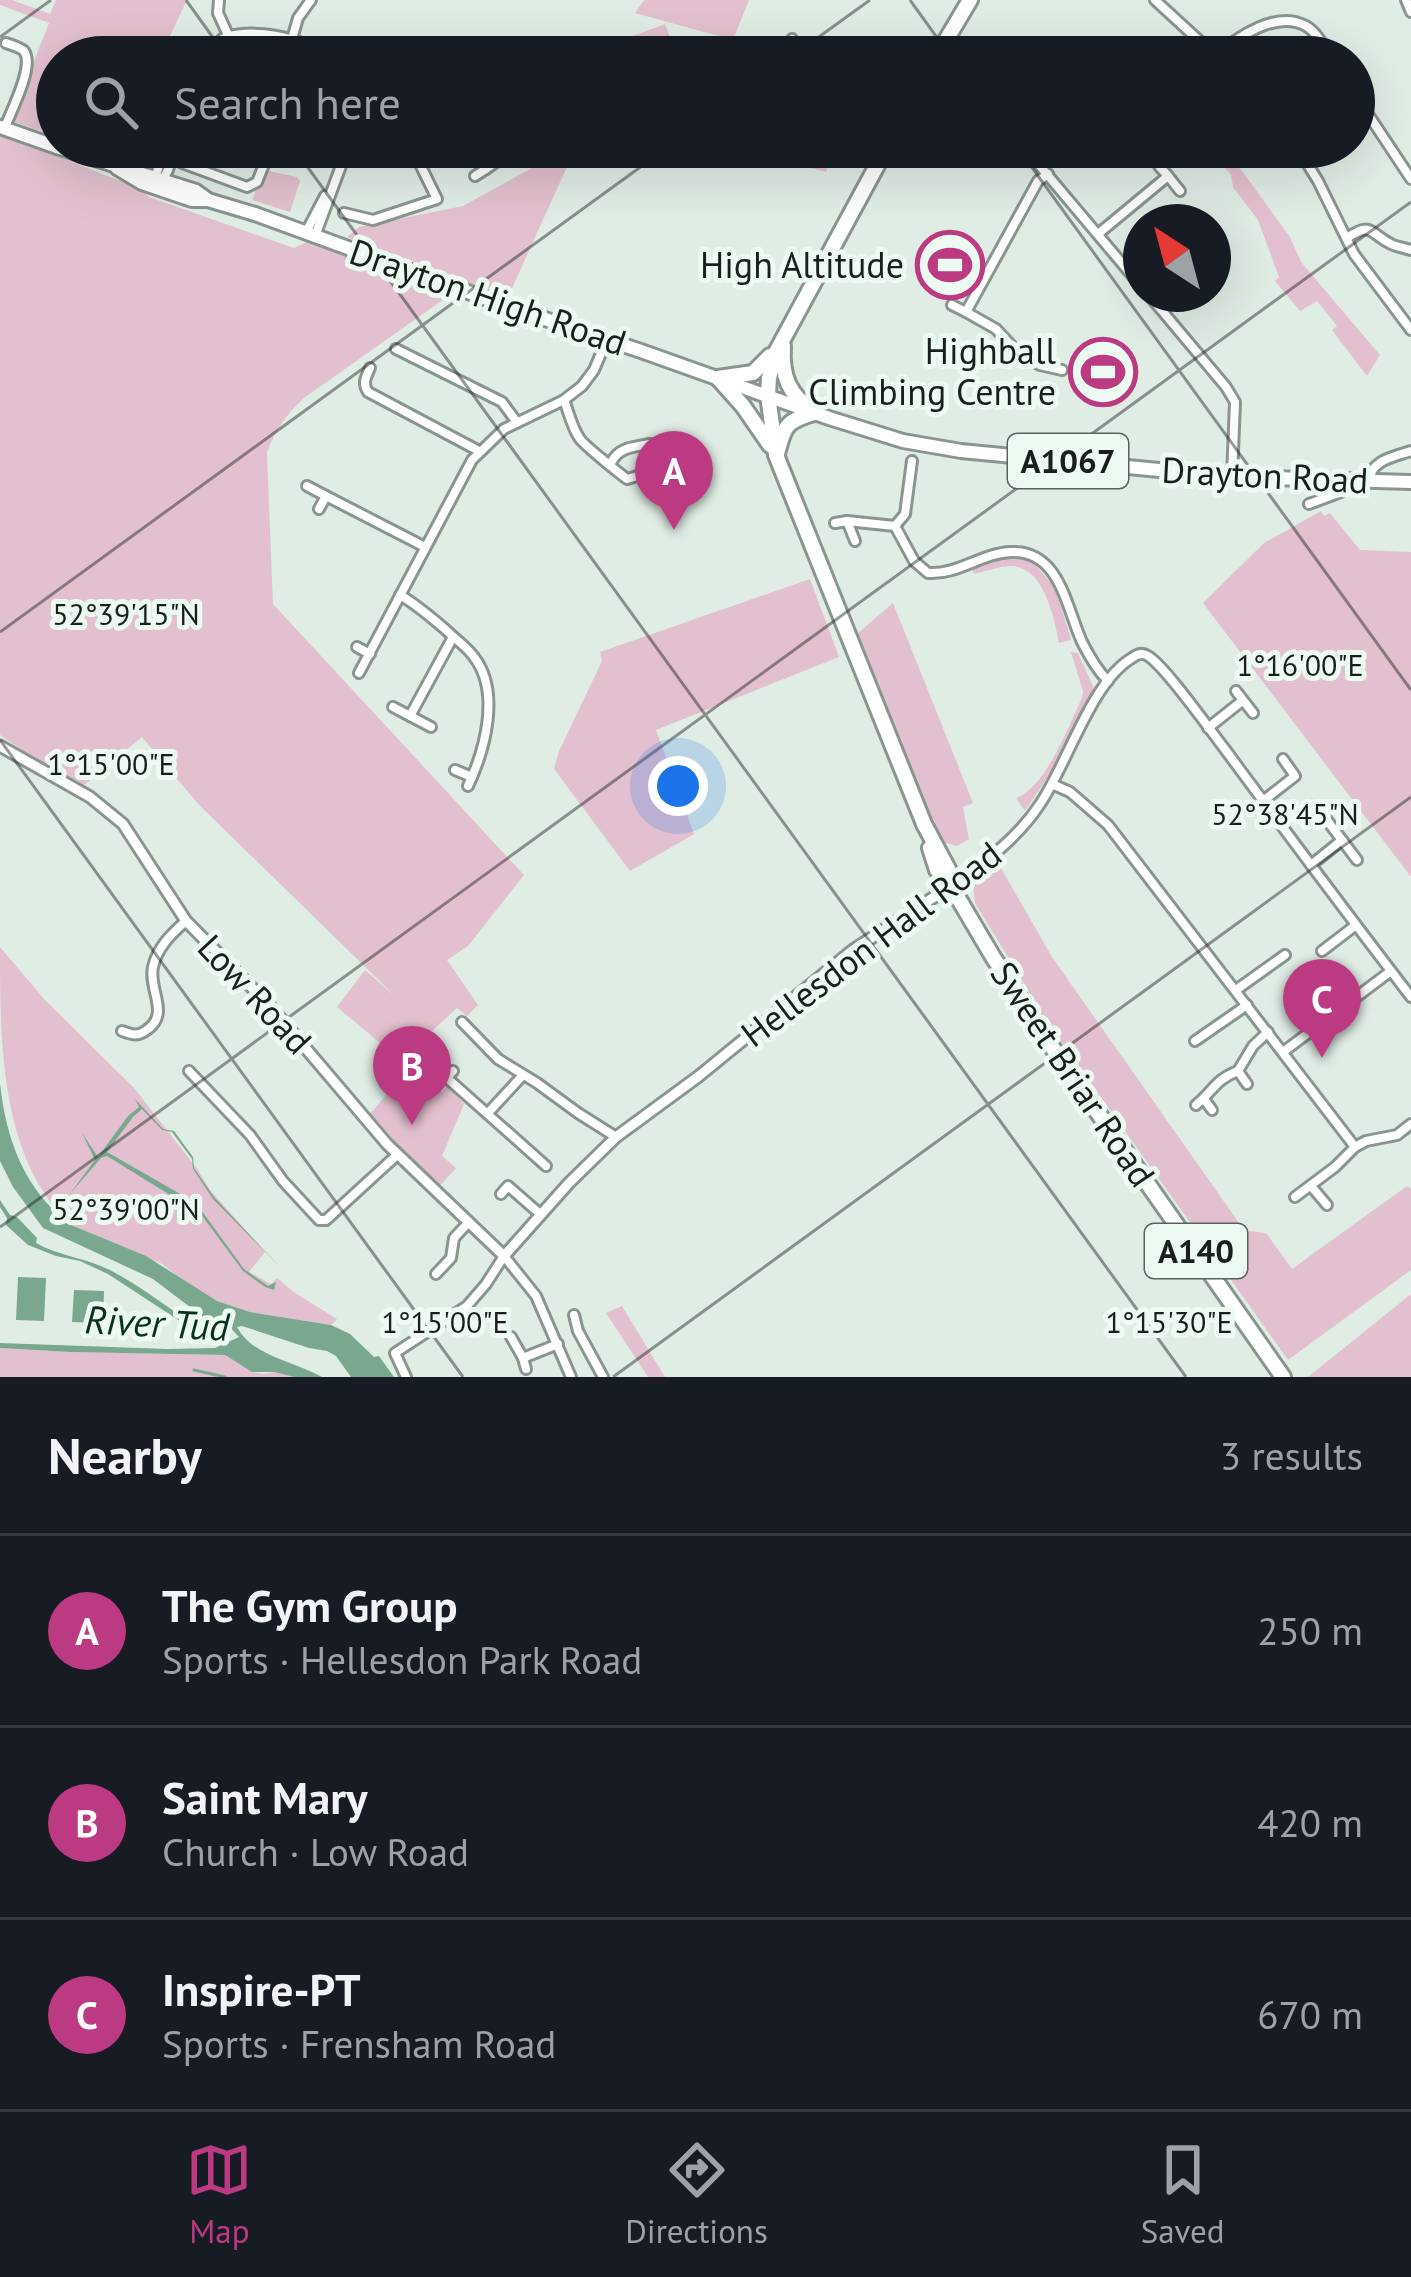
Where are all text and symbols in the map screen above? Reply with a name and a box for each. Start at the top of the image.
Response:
search box [36,36,1375,168]
icon: search [78,69,144,135]
text: Search here [174,73,401,131]
north arrow [1123,204,1231,312]
street label: Drayton High Road [344,227,633,366]
sports icon: High Altitude [915,230,985,300]
place label: High Altitude [700,241,904,288]
place label: Highball Climbing Centre [808,327,1056,415]
sports icon: Highball Climbing Centre [1068,337,1138,407]
pin: A [635,431,713,530]
road number: A1067 [1008,434,1128,488]
street label: Drayton Road [1160,446,1370,503]
text: 52°39'15"N [52,594,200,633]
text: 1°16'00"E [1236,645,1364,684]
text: 1°15'00"E [47,744,175,783]
your location [648,756,708,816]
text: 52°38'45"N [1211,794,1359,833]
street label: Hellesdon Hall Road [731,830,1010,1057]
street label: Low Road [188,924,323,1063]
street label: Sweet Briar Road [981,952,1166,1195]
pin: C [1283,959,1361,1058]
pin: B [373,1026,451,1125]
text: 52°39'00"N [52,1189,200,1228]
road number: A140 [1145,1224,1247,1278]
water label: River Tud [84,1293,232,1352]
text: 1°15'00"E [381,1302,509,1341]
text: 1°15'30"E [1105,1302,1233,1341]
text: Nearby [48,1422,202,1488]
text: 3 results [1220,1430,1363,1481]
text: The Gym Group [162,1576,458,1634]
text: A [75,1605,99,1656]
text: 250 m [1257,1605,1363,1656]
text: Sports · Hellesdon Park Road [162,1634,642,1685]
text: Saint Mary [162,1768,368,1826]
text: B [75,1797,99,1848]
text: 420 m [1257,1797,1363,1848]
text: Church · Low Road [162,1826,469,1877]
text: Inspire-PT [162,1960,361,2018]
text: C [76,1989,98,2040]
text: 670 m [1257,1989,1363,2040]
text: Sports · Frensham Road [162,2018,556,2069]
tab: Map [186,2137,252,2252]
tab: Directions [625,2137,768,2252]
tab: Saved [1141,2137,1225,2252]

